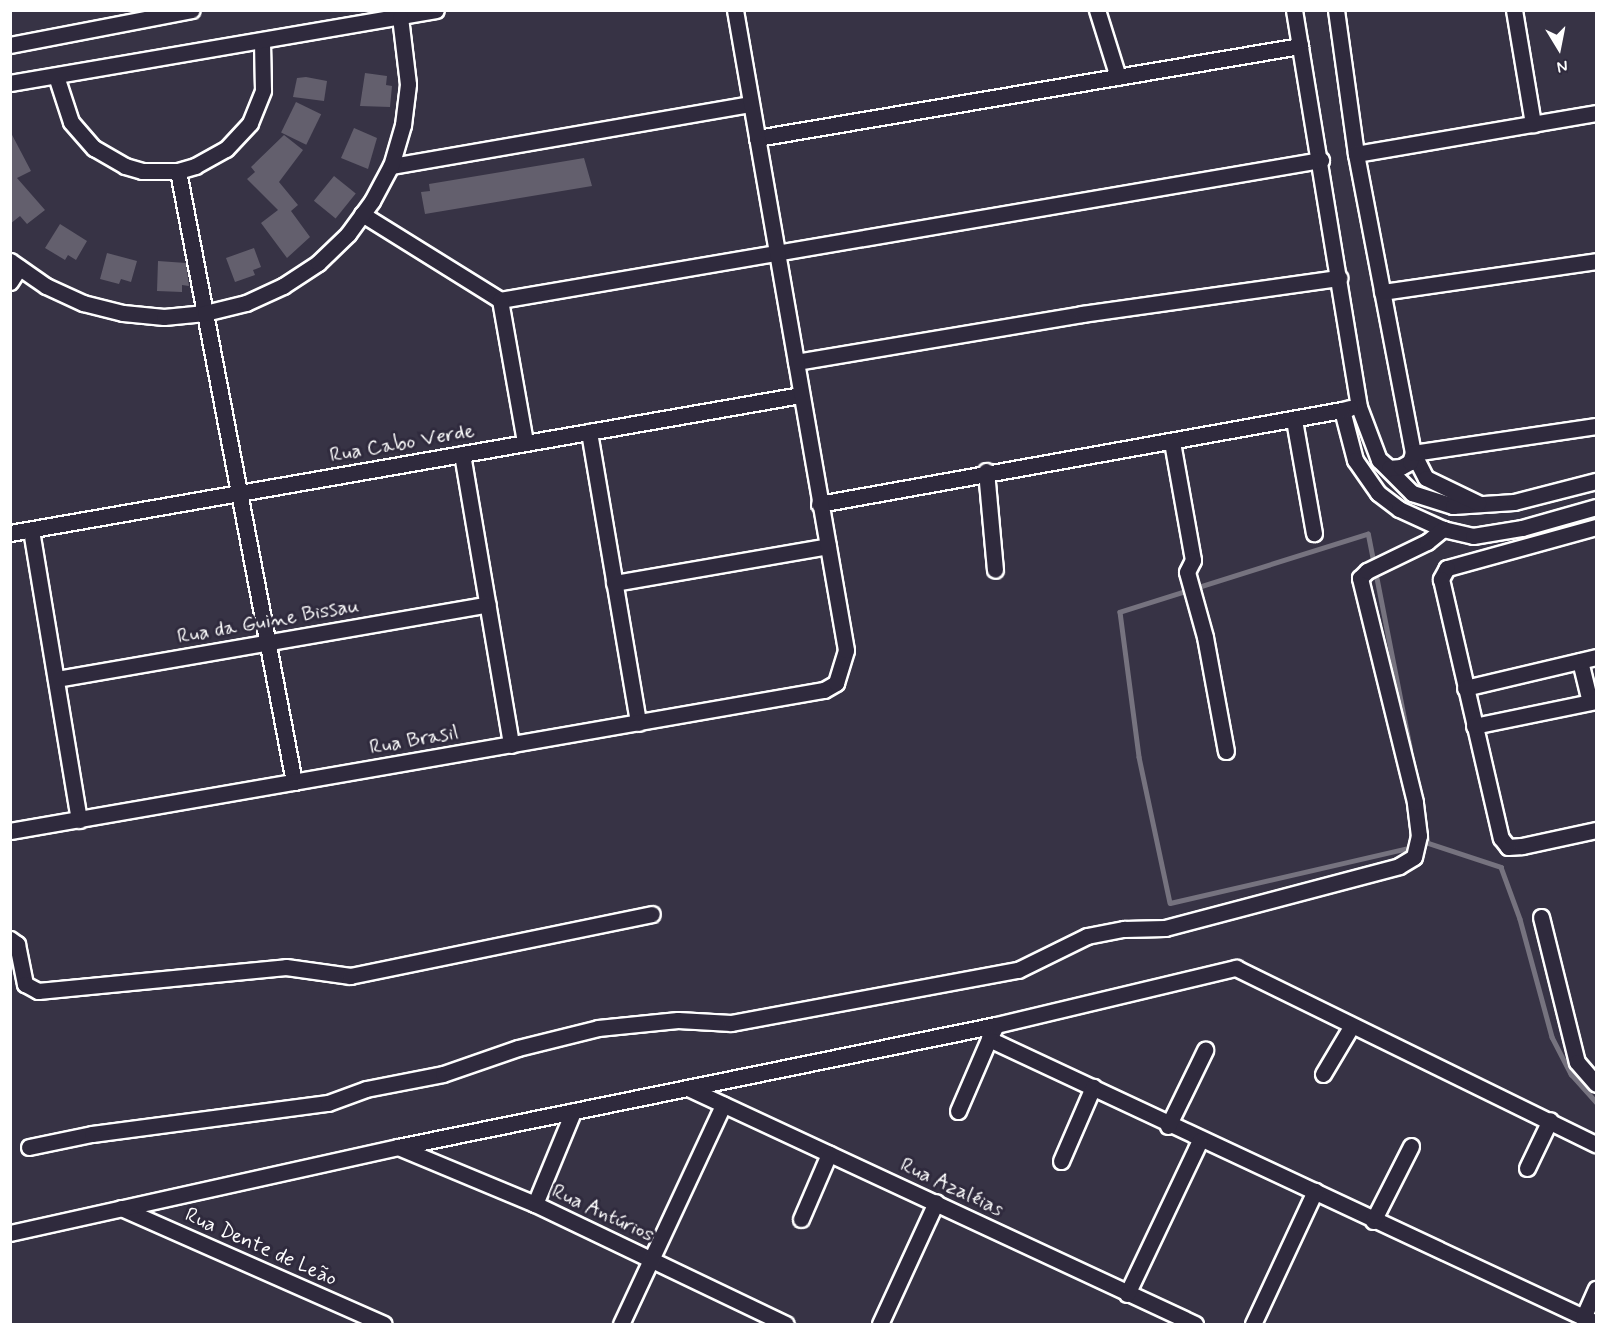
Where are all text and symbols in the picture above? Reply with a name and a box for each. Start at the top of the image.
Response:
north arrow [1529,18,1589,78]
text: N [1555,55,1569,77]
street label: Rua Cabo Verde [330,418,474,468]
street label: Rua da Guine Bissau [179,593,357,649]
street label: Rua Brasil [368,720,460,760]
street label: Rua Azaléias [896,1152,1008,1222]
street label: Rua Antúrios [548,1178,658,1248]
street label: Rua Dente de Leão [180,1202,342,1292]

